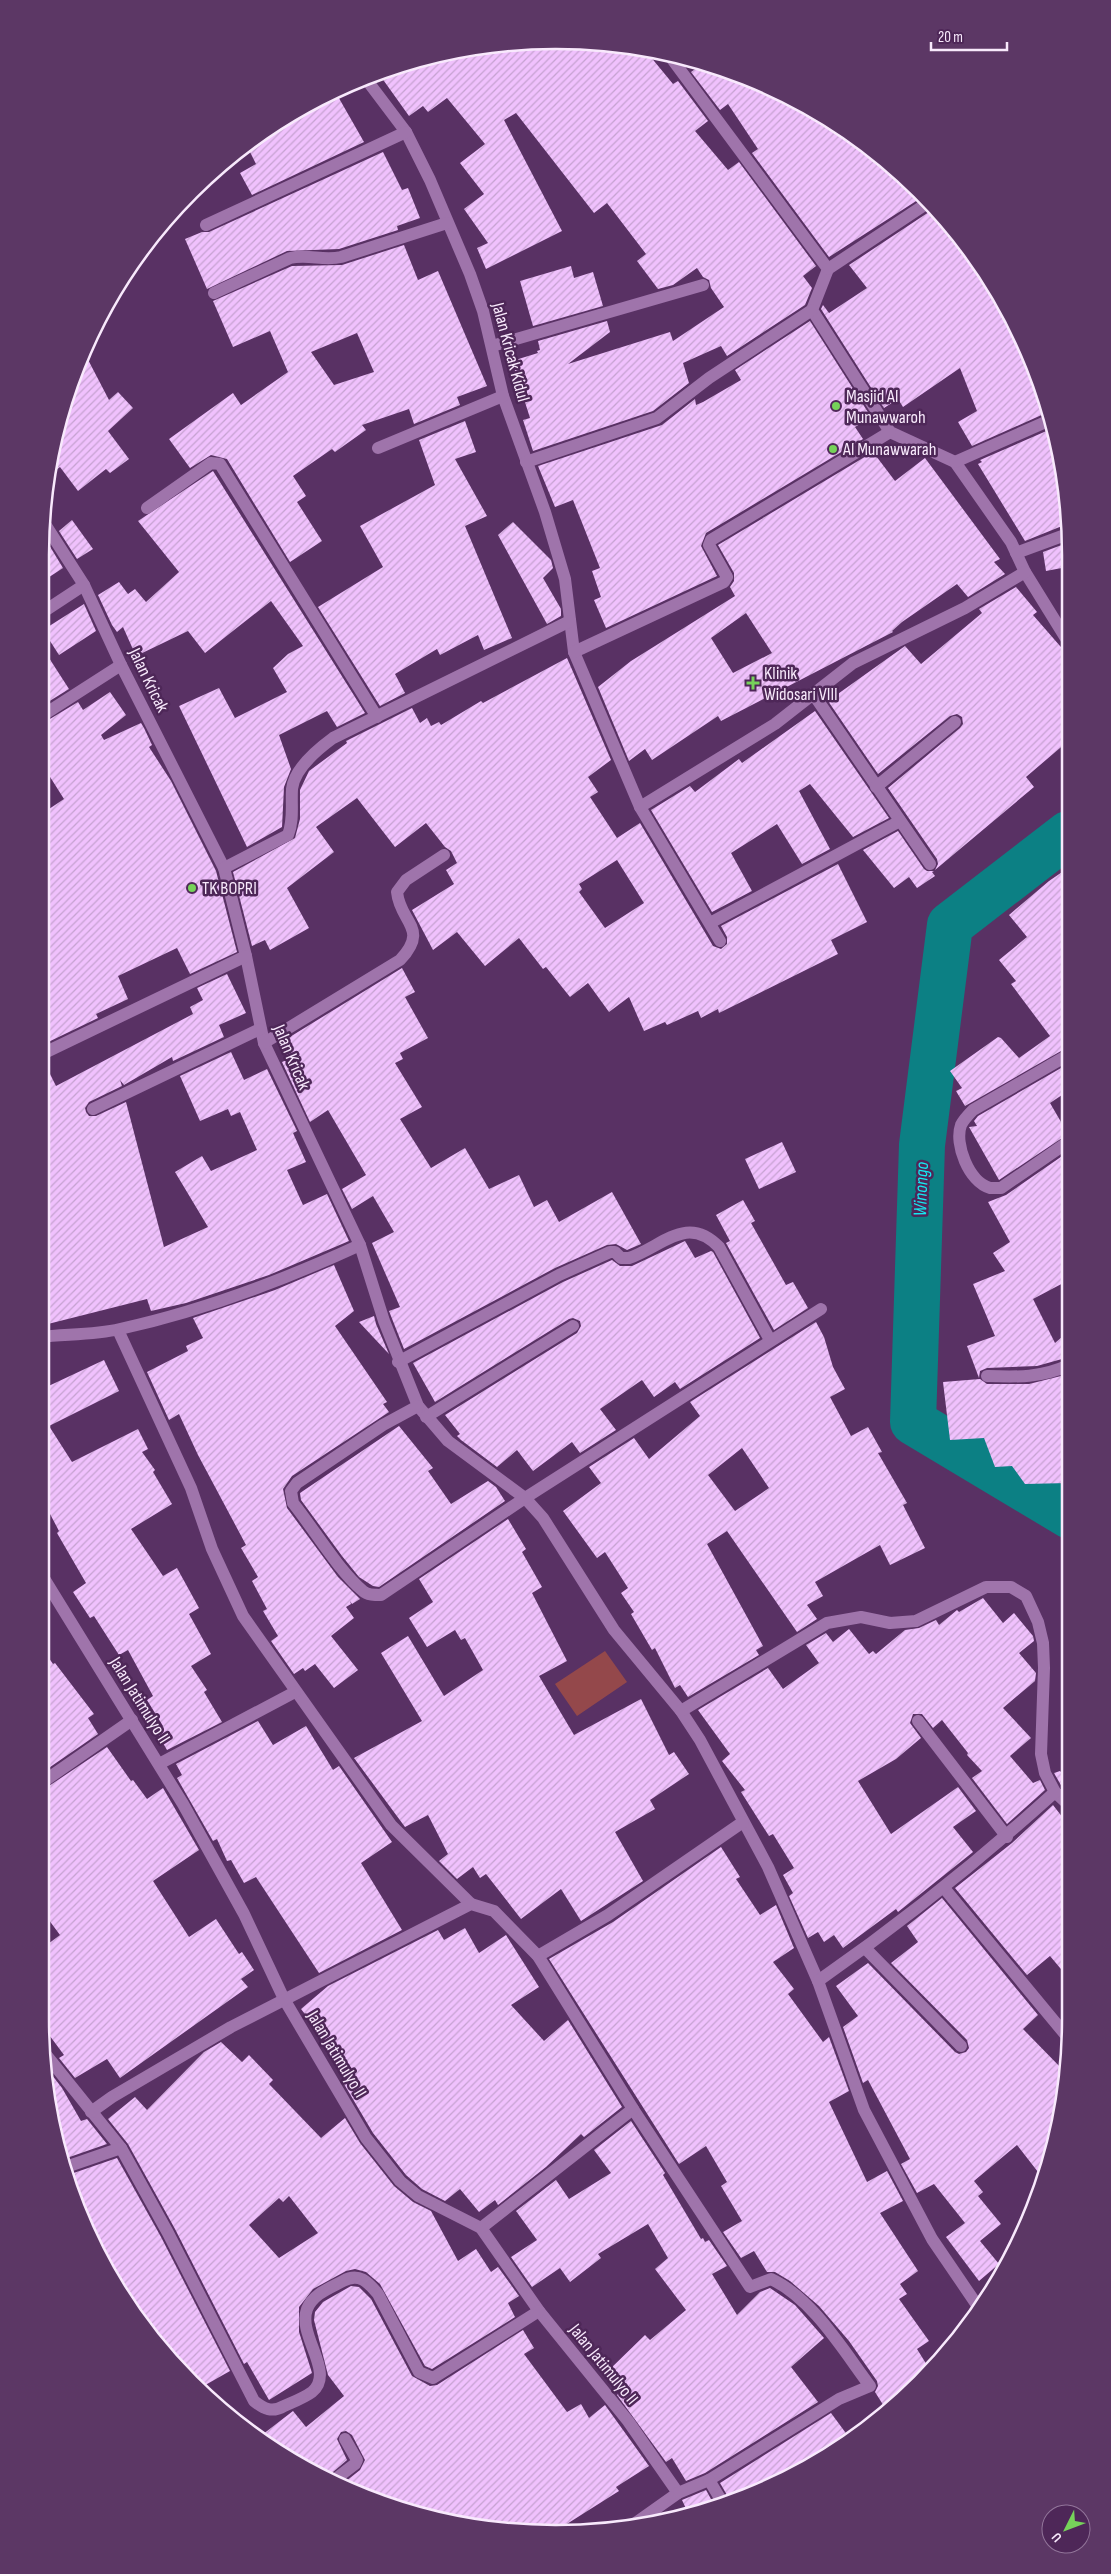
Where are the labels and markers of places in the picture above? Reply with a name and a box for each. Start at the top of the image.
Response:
place label: Masjid Al Munawwaroh [846,386,926,428]
marker: Masjid Al Munawwaroh [830,400,842,412]
place label: Al Munawwarah [842,439,936,460]
marker: Al Munawwarah [827,443,839,455]
place label: Klinik Widosari VIII [764,663,838,705]
marker: Klinik Widosari VIII [746,676,760,690]
place label: TK BOPRI [202,878,257,899]
marker: TK BOPRI [186,882,198,894]

